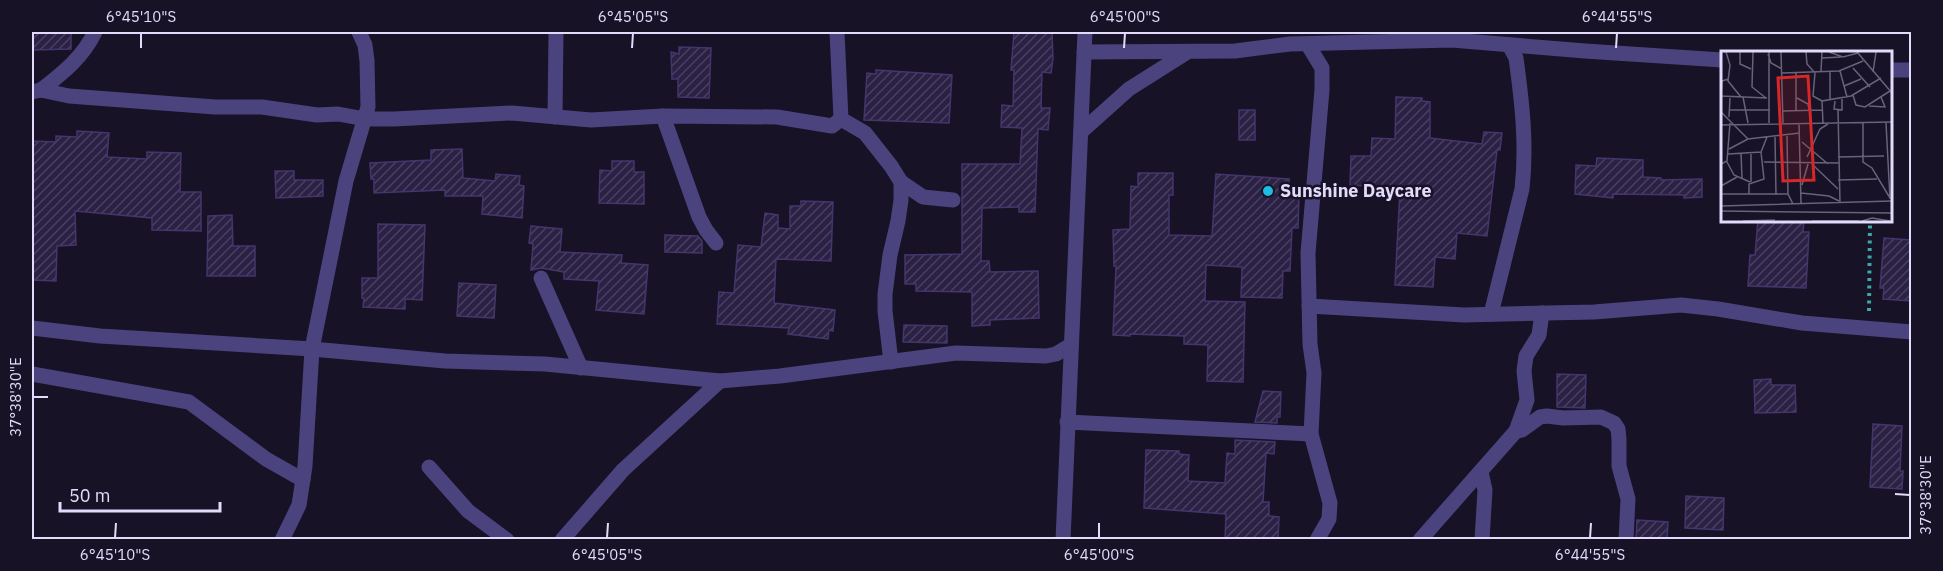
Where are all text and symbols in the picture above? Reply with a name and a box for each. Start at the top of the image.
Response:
text: 6°45'10"S [106,7,176,26]
text: 6°45'05"S [598,7,668,26]
text: 6°45'00"S [1090,7,1160,26]
text: 6°44'55"S [1582,7,1652,26]
inset map [1721,51,1892,222]
place label: Sunshine Daycare [1280,179,1432,202]
marker: Sunshine Daycare [1261,184,1275,198]
text: 37°38'30"E [6,357,25,437]
text: 37°38'30"E [1916,455,1935,535]
scale bar [60,475,220,513]
text: 50 m [69,484,111,507]
text: 6°45'10"S [80,545,150,564]
text: 6°45'05"S [572,545,642,564]
text: 6°45'00"S [1064,545,1134,564]
text: 6°44'55"S [1555,545,1625,564]

